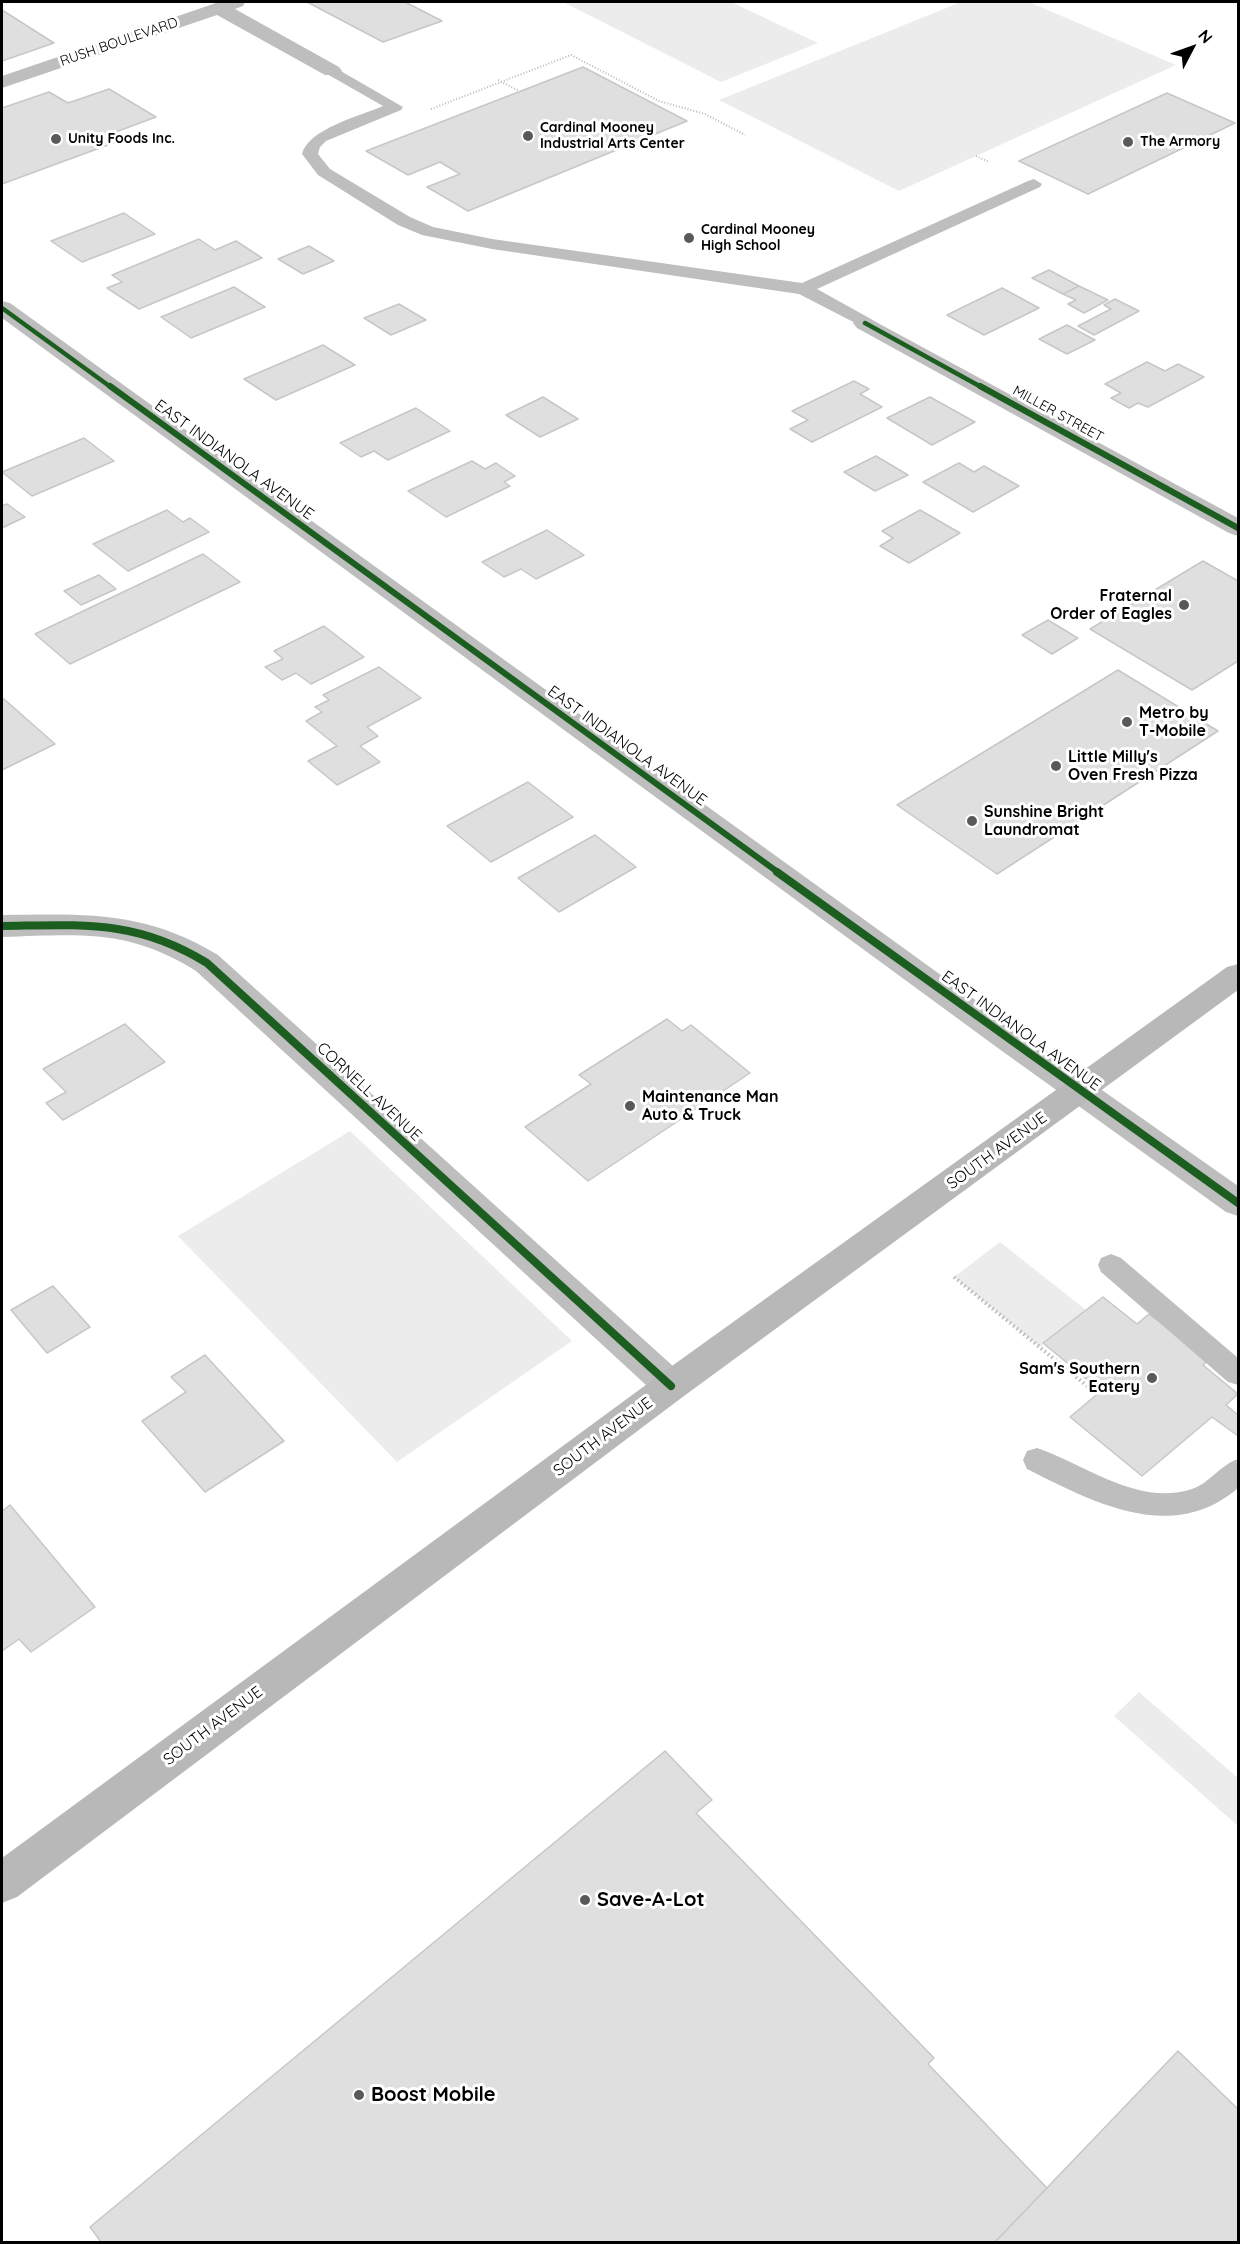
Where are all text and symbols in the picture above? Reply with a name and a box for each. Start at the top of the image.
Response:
street label: RUSH BOULEVARD [58,14,180,70]
north arrow [1162,18,1222,78]
text: N [1194,25,1217,47]
place label: Cardinal Mooney Industrial Arts Center [540,120,685,152]
marker: Cardinal Mooney Industrial Arts Center [521,129,535,143]
place label: Unity Foods Inc. [68,131,175,147]
marker: Unity Foods Inc. [49,132,63,146]
place label: The Armory [1140,134,1220,150]
marker: The Armory [1121,135,1135,149]
place label: Cardinal Mooney High School [701,222,815,255]
marker: Cardinal Mooney High School [682,231,696,245]
street label: MILLER STREET [1010,382,1106,446]
street label: EAST INDIANOLA AVENUE [151,396,317,524]
place label: Fraternal Order of Eagles [1050,586,1172,624]
marker: Fraternal Order of Eagles [1177,598,1191,612]
street label: EAST INDIANOLA AVENUE [544,682,710,810]
place label: Metro by T-Mobile [1139,703,1209,741]
marker: Metro by T-Mobile [1120,715,1134,729]
place label: Little Milly's Oven Fresh Pizza [1068,747,1198,785]
marker: Little Milly's Oven Fresh Pizza [1049,759,1063,773]
place label: Sunshine Bright Laundromat [984,802,1104,840]
marker: Sunshine Bright Laundromat [965,814,979,828]
street label: EAST INDIANOLA AVENUE [938,967,1104,1095]
street label: CORNELL AVENUE [313,1038,425,1146]
place label: Maintenance Man Auto & Truck [642,1087,778,1125]
marker: Maintenance Man Auto & Truck [623,1099,637,1113]
street label: SOUTH AVENUE [943,1108,1051,1194]
place label: Sam's Southern Eatery [1019,1359,1140,1397]
marker: Sam's Southern Eatery [1145,1371,1159,1385]
street label: SOUTH AVENUE [550,1394,656,1480]
street label: SOUTH AVENUE [160,1683,266,1769]
place label: Save-A-Lot [597,1888,705,1912]
marker: Save-A-Lot [578,1893,592,1907]
place label: Boost Mobile [371,2083,496,2107]
marker: Boost Mobile [352,2088,366,2102]

